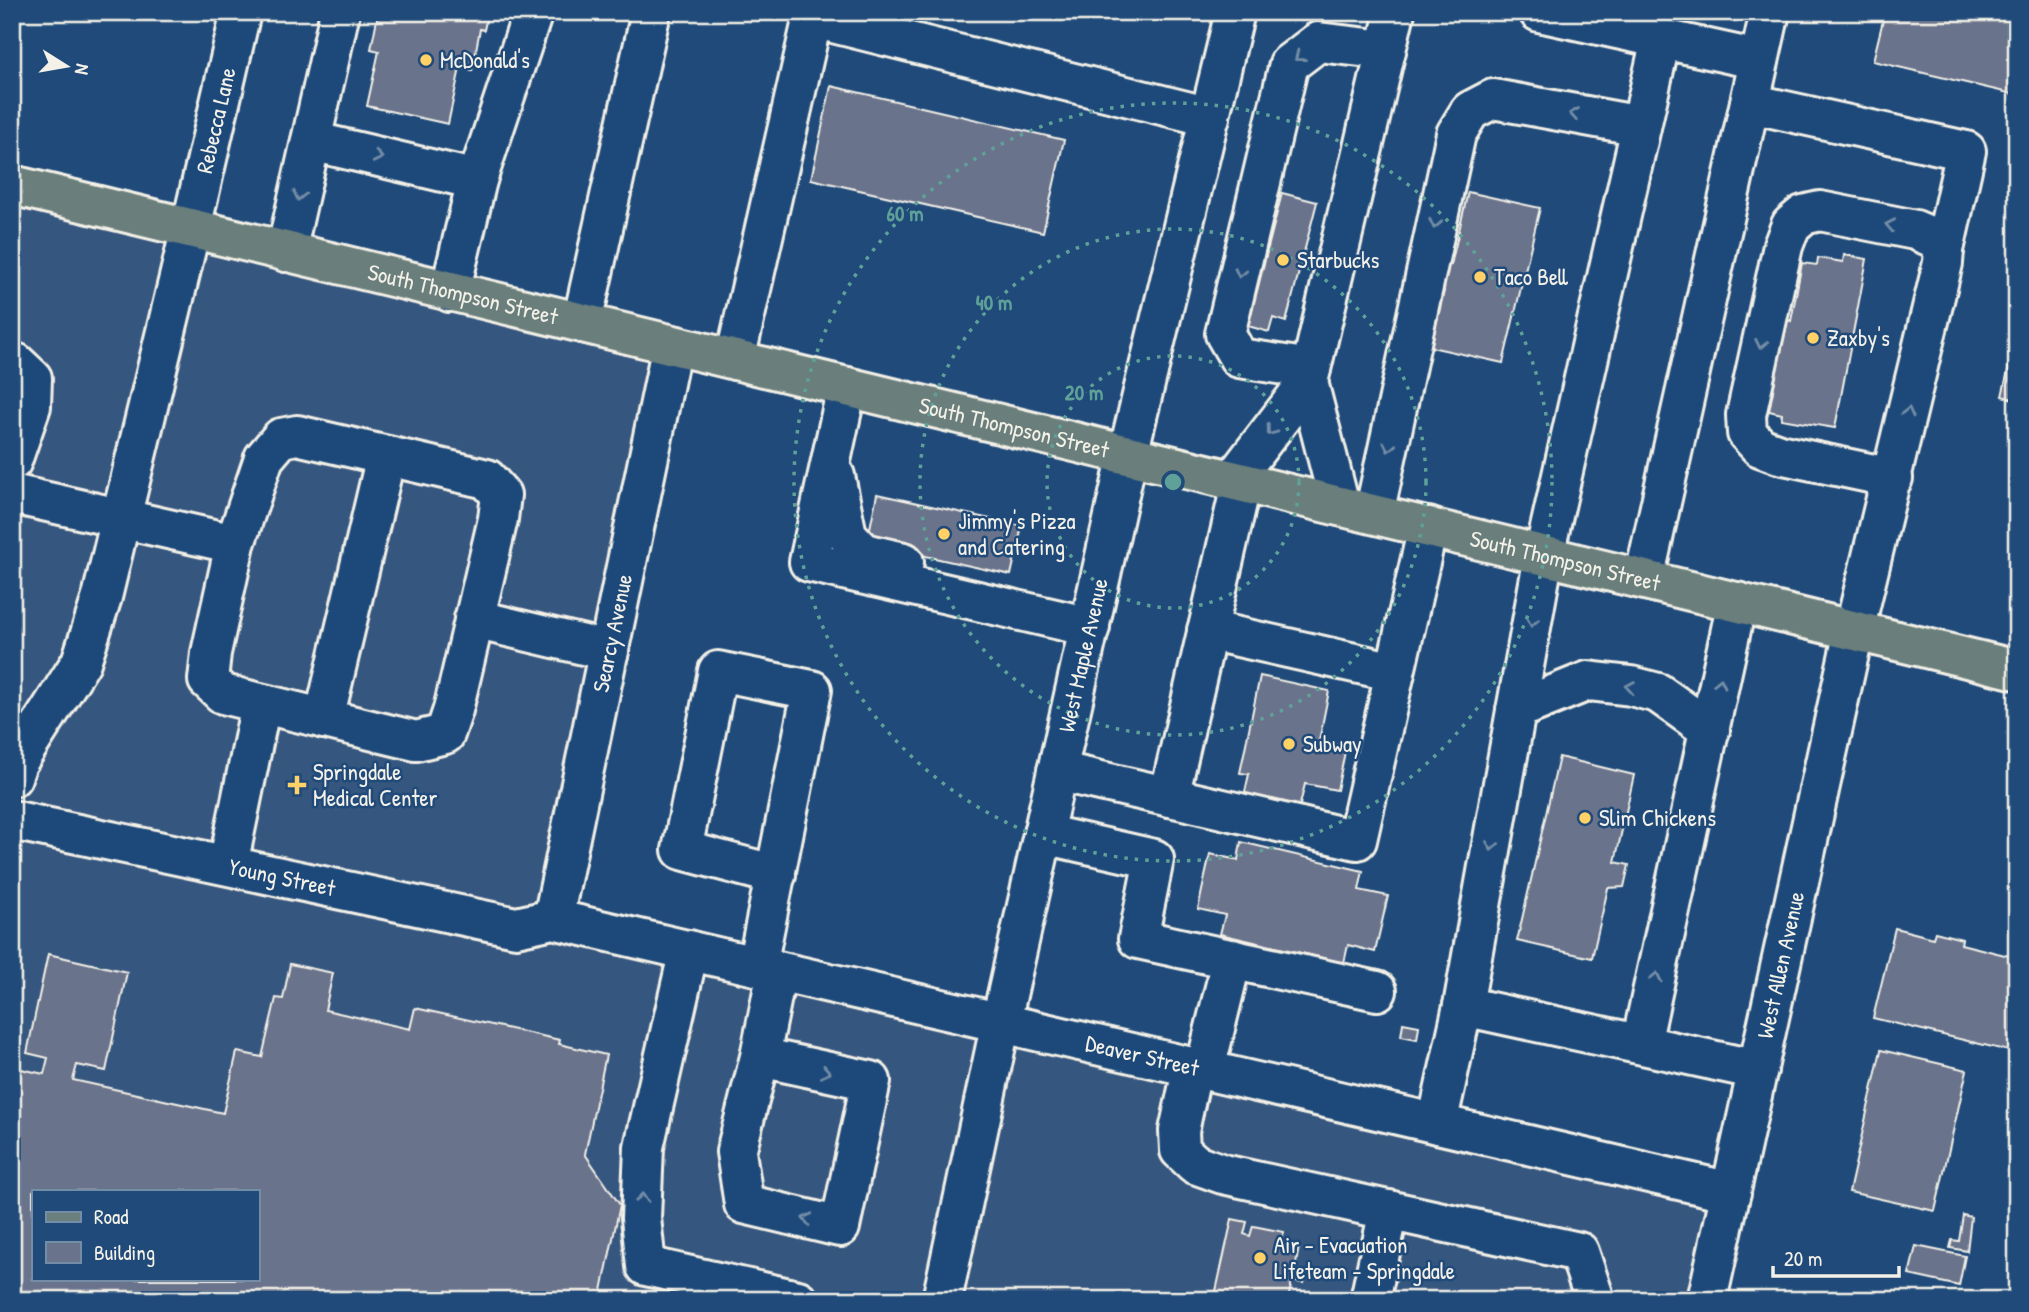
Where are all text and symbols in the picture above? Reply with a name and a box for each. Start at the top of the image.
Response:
north arrow [32,32,102,102]
place label: McDonald's [440,44,530,75]
one-way arrow [1294,48,1307,61]
marker: McDonald's [418,52,434,68]
text: N [69,62,96,77]
street label: Rebecca Lane [188,64,243,176]
one-way arrow [1568,107,1580,122]
one-way arrow [372,148,384,163]
one-way arrow [293,190,307,202]
text: 60 m [887,199,923,228]
one-way arrow [1429,218,1444,230]
one-way arrow [1884,219,1896,234]
place label: Starbucks [1297,244,1379,275]
marker: Starbucks [1275,252,1291,268]
street label: South Thompson Street [365,256,562,332]
place label: Taco Bell [1494,261,1569,292]
one-way arrow [1233,267,1248,279]
marker: Taco Bell [1472,269,1488,285]
text: 40 m [976,288,1012,317]
place label: Zaxby's [1827,322,1890,353]
marker: Zaxby's [1805,330,1821,346]
one-way arrow [1755,338,1770,350]
text: 20 m [1065,378,1103,407]
street label: South Thompson Street [916,389,1113,465]
one-way arrow [1900,406,1914,418]
one-way arrow [1266,423,1279,436]
one-way arrow [1382,441,1397,453]
centre of rings [1161,470,1185,494]
place label: Jimmy's Pizza and Catering [958,505,1076,562]
street label: South Thompson Street [1467,522,1665,598]
marker: Jimmy's Pizza and Catering [936,526,952,542]
street label: Searcy Avenue [584,571,639,695]
street label: West Maple Avenue [1050,575,1115,735]
one-way arrow [1525,616,1540,628]
one-way arrow [1711,677,1726,689]
one-way arrow [1624,680,1635,695]
place label: Subway [1303,728,1362,759]
marker: Subway [1281,736,1297,752]
place label: Springdale Medical Center [313,756,438,813]
marker: Springdale Medical Center [287,775,307,795]
place label: Slim Chickens [1599,802,1716,833]
marker: Slim Chickens [1577,810,1593,826]
one-way arrow [1485,840,1500,852]
street label: Young Street [226,850,339,903]
street label: West Allen Avenue [1749,888,1811,1041]
one-way arrow [1647,971,1662,983]
street label: Deaver Street [1083,1027,1203,1083]
one-way arrow [820,1063,832,1078]
legend [32,1190,259,1280]
one-way arrow [635,1193,650,1204]
text: Road [94,1202,128,1231]
one-way arrow [801,1213,813,1227]
place label: Air - Evacuation Lifeteam - Springdale [1274,1229,1455,1286]
scale bar [1773,1235,1899,1279]
text: Building [94,1238,155,1267]
text: 20 m [1784,1244,1822,1273]
marker: Air - Evacuation Lifeteam - Springdale [1252,1250,1268,1266]

